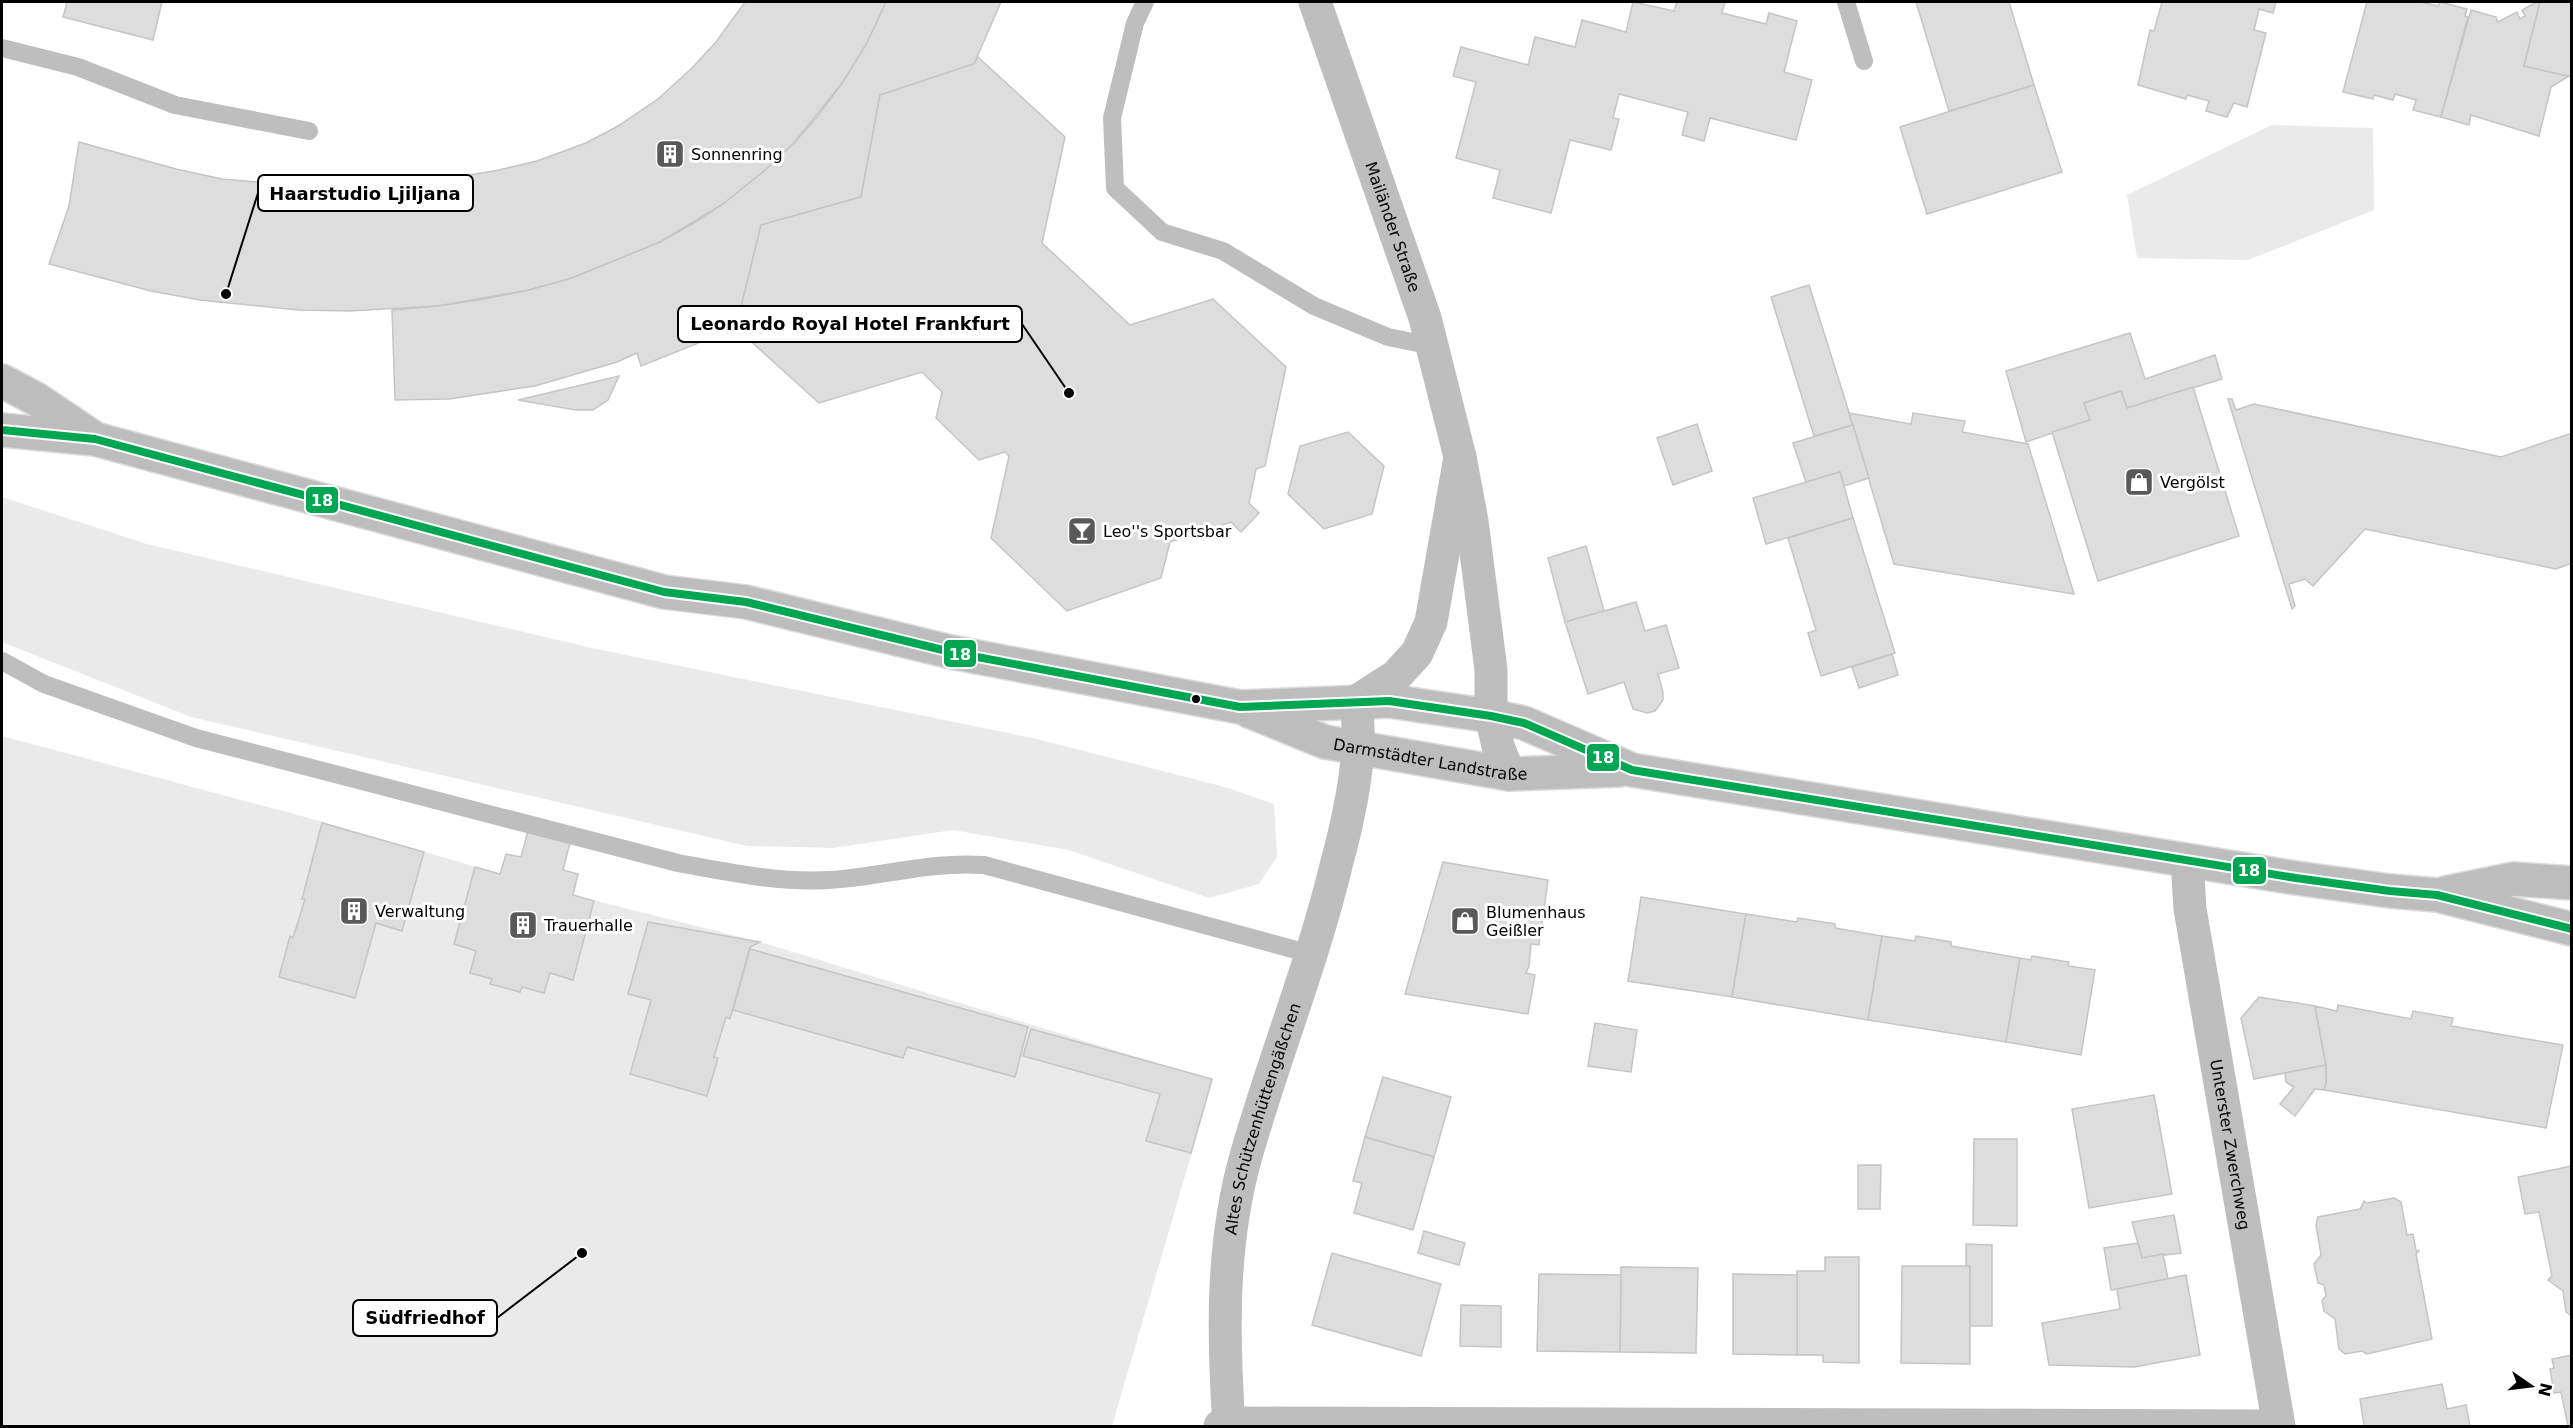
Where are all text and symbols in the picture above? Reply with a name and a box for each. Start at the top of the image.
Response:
building icon: Sonnenring [654,138,686,170]
place label: Sonnenring [691,145,783,164]
street label: Mailänder Straße [1361,159,1424,295]
callout: Haarstudio Ljiljana [258,175,473,211]
text: Haarstudio Ljiljana [269,183,461,204]
callout: Leonardo Royal Hotel Frankfurt [678,306,1022,342]
text: Leonardo Royal Hotel Frankfurt [690,313,1010,334]
shop icon: Vergölst [2123,466,2155,498]
place label: Vergölst [2160,473,2225,492]
line badge: 18 [305,486,339,514]
text: 18 [311,491,333,510]
bar icon: Leo''s Sportsbar [1066,515,1098,547]
place label: Leo''s Sportsbar [1103,522,1232,541]
line badge: 18 [943,639,977,668]
text: 18 [949,645,971,664]
unlabelled marker [1190,693,1202,705]
street label: Darmstädter Landstraße [1332,735,1528,784]
line badge: 18 [1586,743,1620,772]
text: 18 [1592,748,1614,767]
line badge: 18 [2232,856,2267,885]
text: 18 [2238,861,2260,880]
building icon: Verwaltung [338,895,370,927]
place label: Verwaltung [375,902,465,921]
place label: Blumenhaus Geißler [1486,903,1586,940]
shop icon: Blumenhaus Geißler [1449,905,1481,937]
building icon: Trauerhalle [507,909,539,941]
place label: Trauerhalle [543,916,633,935]
street label: Altes Schützenhüttengäßchen [1221,1000,1305,1236]
street label: Unterster Zwerchweg [2206,1058,2254,1231]
callout: Südfriedhof [353,1300,497,1336]
text: Südfriedhof [365,1307,485,1328]
north arrow [2501,1356,2561,1416]
text: N [2534,1381,2556,1398]

